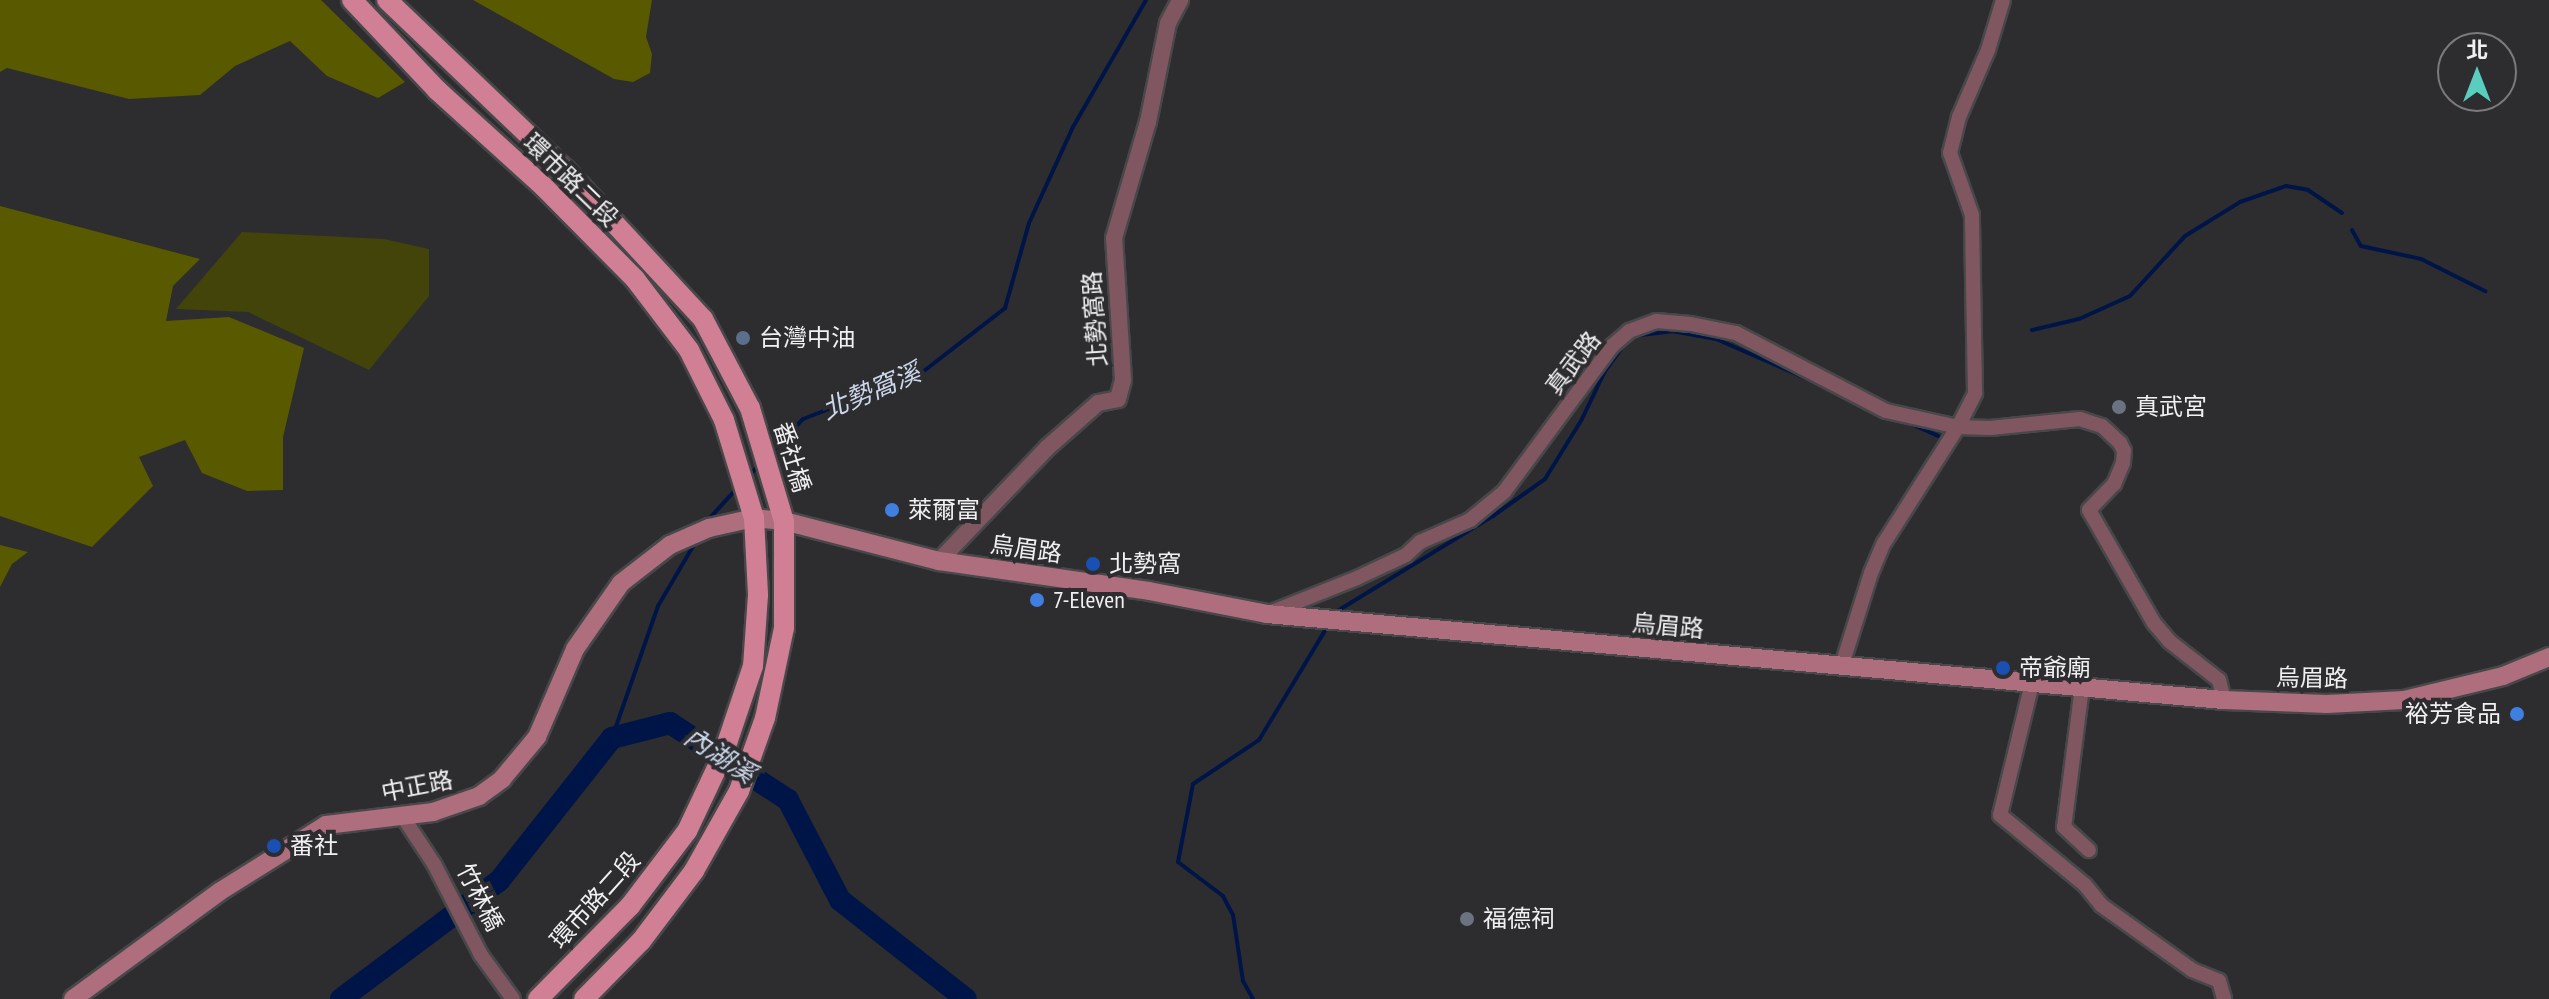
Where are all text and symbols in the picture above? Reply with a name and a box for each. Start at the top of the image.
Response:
north arrow [2437,32,2517,112]
text: 北 [2466,36,2488,64]
street label: 環市路二段 [518,128,624,232]
street label: 北勢窩路 [1077,270,1113,368]
place label: 台灣中油 [759,324,855,352]
street label: 真武路 [1539,326,1607,400]
marker: 台灣中油 [734,329,752,347]
water label: 北勢窩溪 [817,356,925,426]
place label: 真武宮 [2135,393,2207,421]
marker: 真武宮 [2110,398,2128,416]
street label: 番社橋 [768,418,816,496]
place label: 萊爾富 [908,496,980,524]
marker: 萊爾富 [883,501,901,519]
street label: 烏眉路 [988,530,1064,568]
place label: 北勢窩 [1109,550,1181,578]
marker: 北勢窩 [1084,555,1102,573]
place label: 7-Eleven [1053,586,1125,614]
marker: 7-Eleven [1028,591,1046,609]
street label: 烏眉路 [1631,609,1705,643]
place label: 帝爺廟 [2019,654,2091,682]
marker: 帝爺廟 [1994,659,2012,677]
street label: 烏眉路 [2276,663,2348,693]
place label: 裕芳食品 [2405,700,2501,728]
marker: 裕芳食品 [2508,705,2526,723]
water label: 內湖溪 [679,721,761,789]
street label: 中正路 [379,765,455,807]
place label: 番社 [290,832,338,860]
marker: 番社 [265,837,283,855]
street label: 環市路二段 [544,846,646,954]
street label: 竹林橋 [451,858,509,936]
place label: 福德祠 [1483,905,1555,933]
marker: 福德祠 [1458,910,1476,928]

